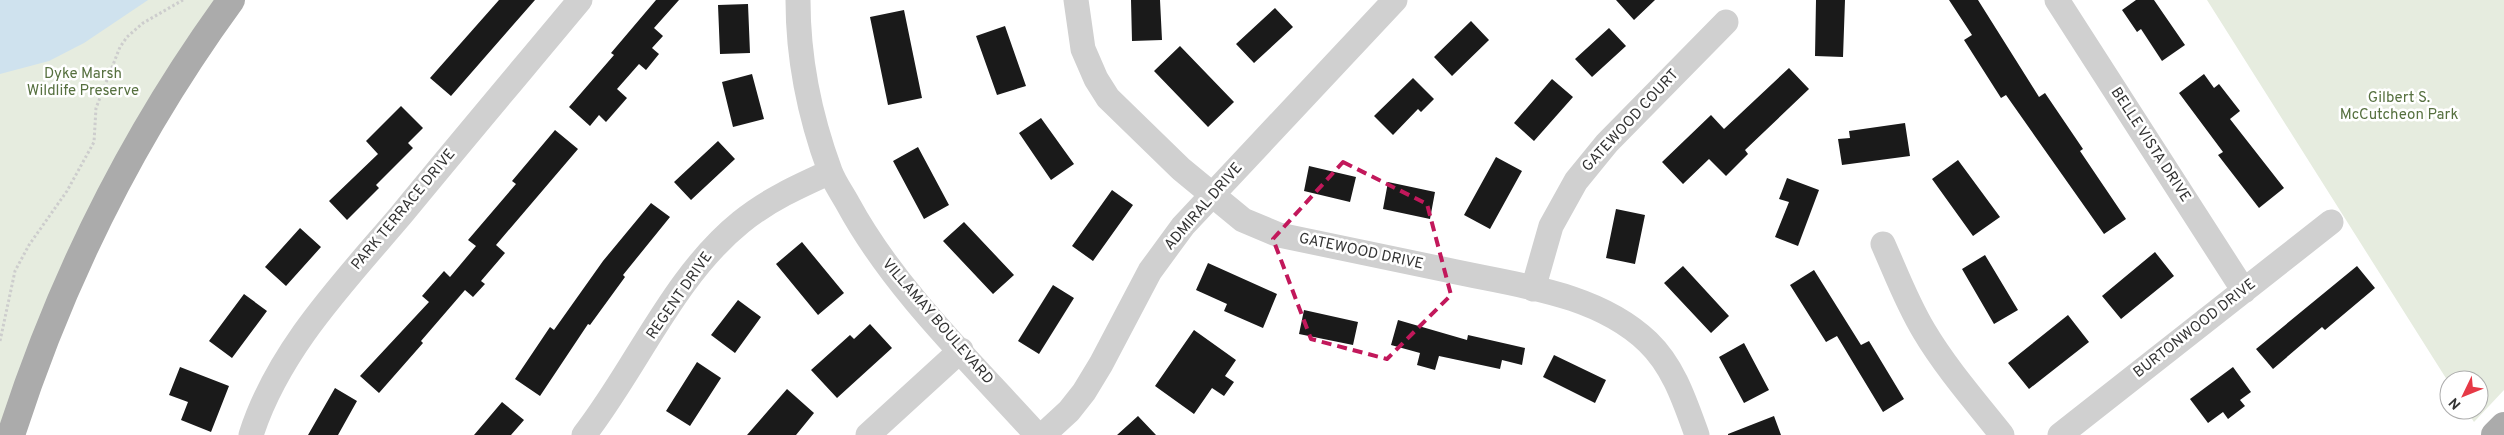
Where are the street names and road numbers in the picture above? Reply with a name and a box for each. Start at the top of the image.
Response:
street label: GATEWOOD COURT [1579,66,1683,176]
street label: BELLE VISTA DRIVE [2106,84,2194,206]
street label: PARK TERRACE DRIVE [348,146,460,274]
street label: ADMIRAL DRIVE [1161,159,1247,255]
street label: GATEWOOD DRIVE [1297,230,1425,275]
street label: REGENT DRIVE [643,248,717,344]
street label: VILLAMAY BOULEVARD [877,255,997,389]
street label: BURTONWOOD DRIVE [2130,275,2260,383]

